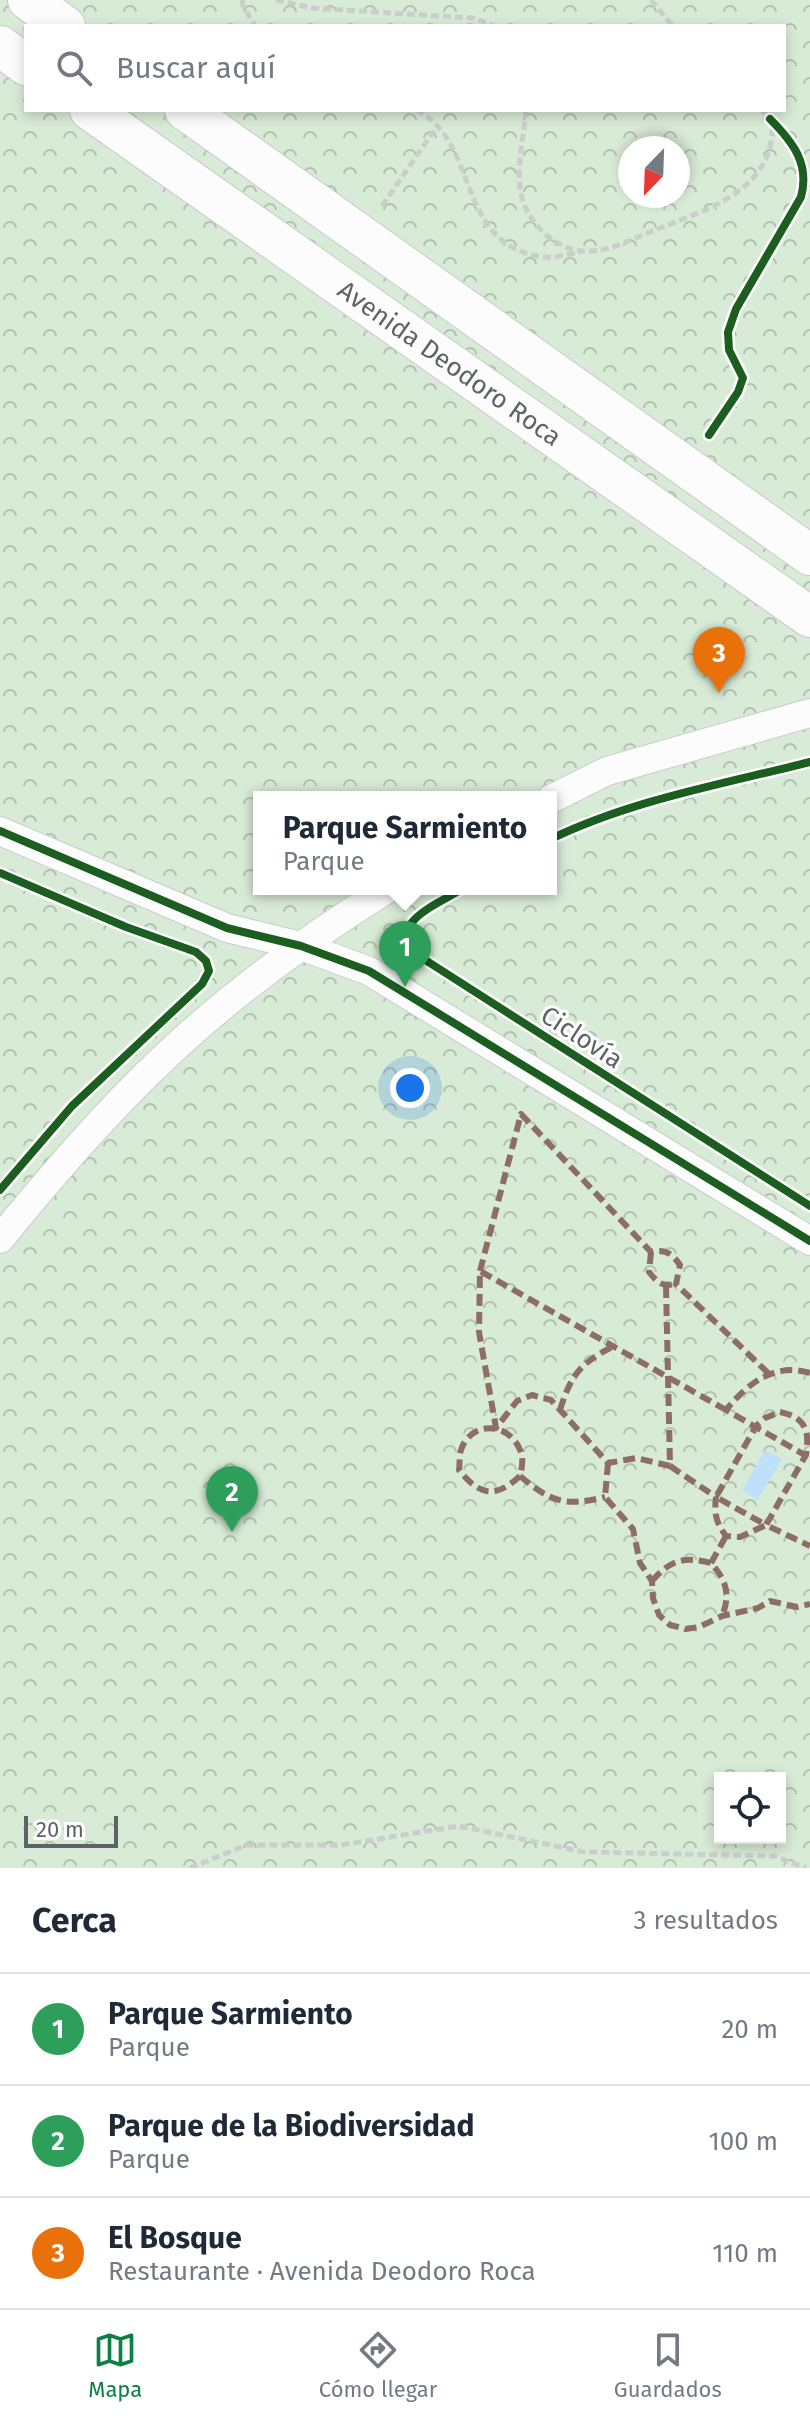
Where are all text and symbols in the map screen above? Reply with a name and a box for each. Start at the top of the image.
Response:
search box [24,24,786,112]
icon: search [52,46,96,90]
text: Buscar aquí [116,50,276,86]
north arrow [618,136,690,208]
street label: Avenida Deodoro Roca [332,274,567,453]
pin: 3 [693,627,745,693]
popup [253,791,557,895]
text: Parque Sarmiento [283,810,527,846]
text: Parque [283,846,365,877]
pin: 1 [379,921,431,987]
street label: Ciclovía [535,1000,628,1075]
your location [390,1068,430,1108]
pin: 2 [206,1466,258,1532]
map controls [714,1772,786,1844]
button: locate [714,1772,786,1844]
scale bar [24,1812,118,1848]
text: 20 m [36,1816,84,1843]
text: Cerca [32,1900,117,1941]
text: 3 resultados [634,1905,778,1936]
text: Parque Sarmiento [108,1996,353,2032]
text: 1 [52,2014,64,2045]
text: 20 m [721,2014,778,2045]
text: Parque [108,2032,190,2063]
text: Parque de la Biodiversidad [108,2108,475,2144]
text: 2 [51,2126,65,2157]
text: 100 m [709,2126,778,2157]
text: Parque [108,2144,190,2175]
text: El Bosque [108,2220,242,2256]
text: 3 [51,2238,65,2269]
text: 110 m [712,2238,778,2269]
text: Restaurante · Avenida Deodoro Roca [108,2256,536,2287]
tab: Mapa [88,2328,142,2403]
tab: Cómo llegar [319,2328,437,2403]
tab: Guardados [614,2328,722,2403]

